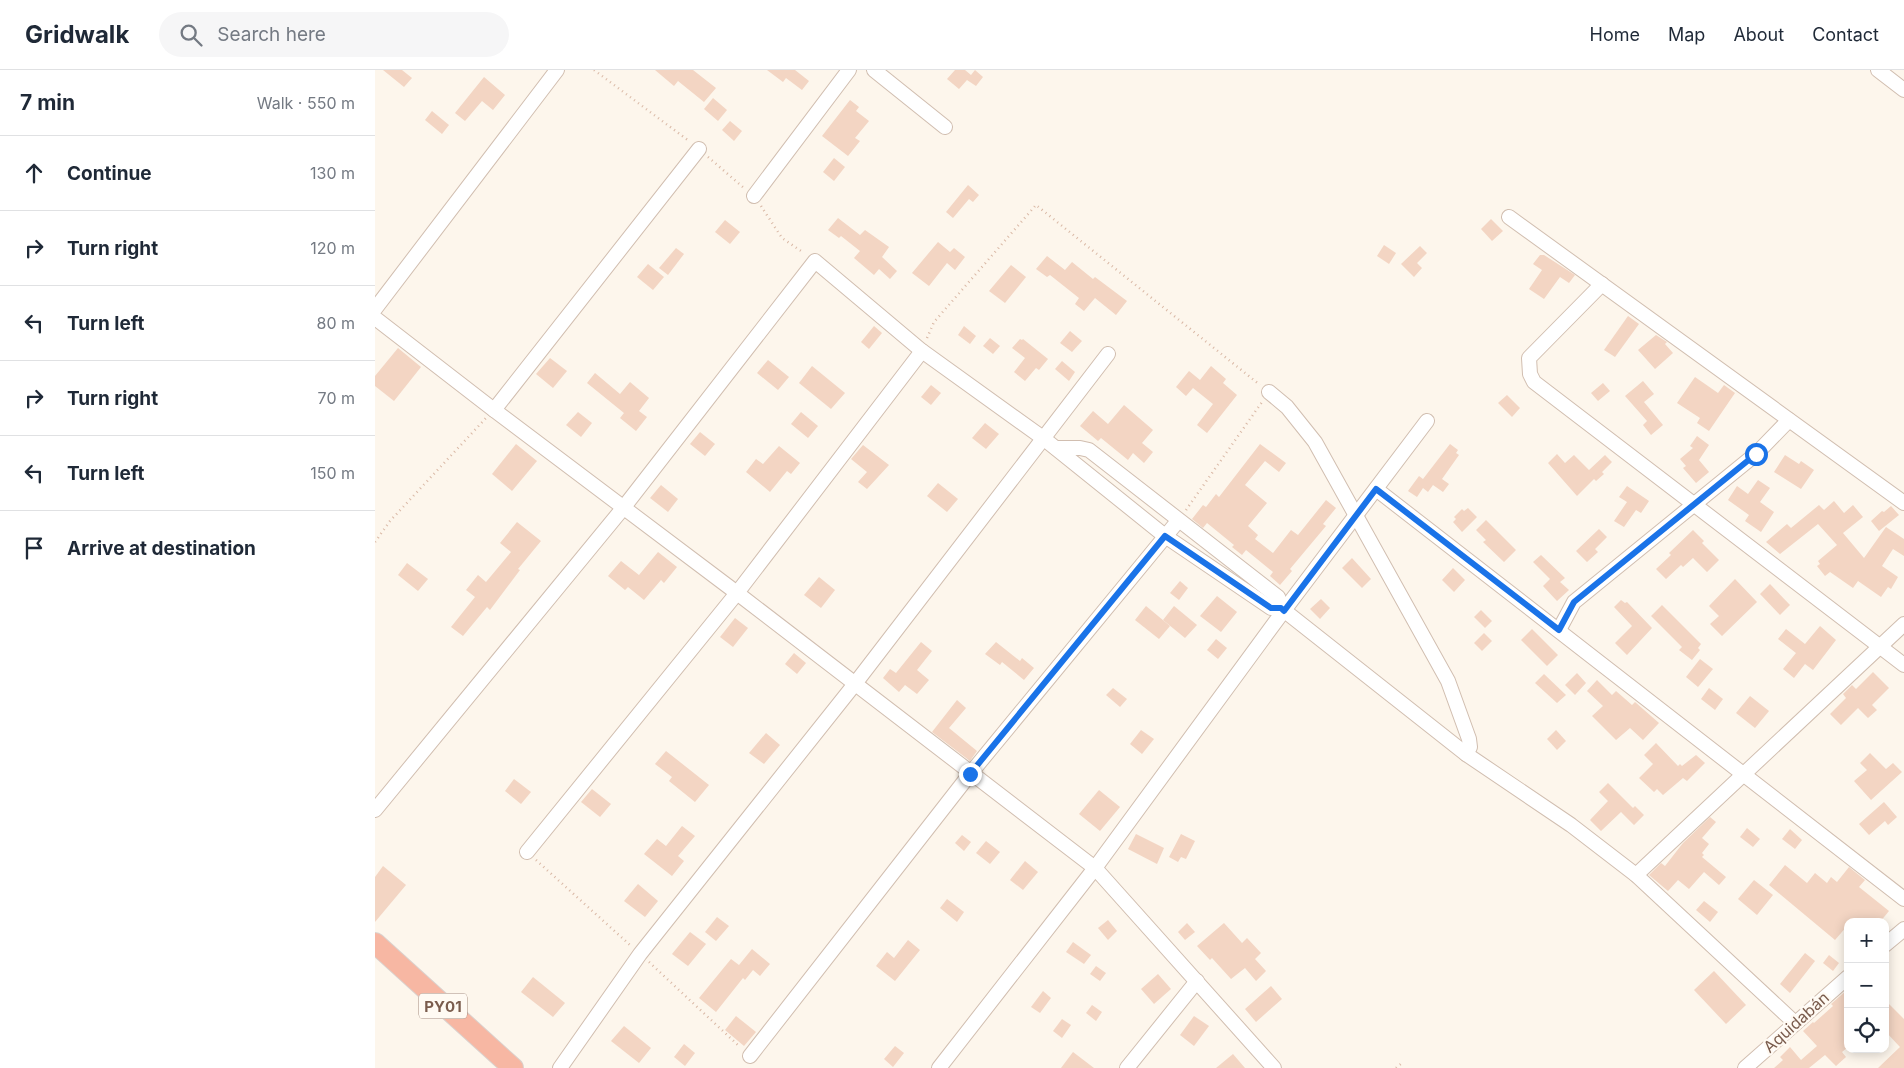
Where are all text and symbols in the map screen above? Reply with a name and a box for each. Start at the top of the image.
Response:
search box [159,12,509,57]
text: Gridwalk [25,20,129,49]
icon: search [177,21,205,49]
text: Search here [217,23,326,46]
text: Home [1590,24,1640,45]
text: Map [1668,24,1705,45]
text: About [1733,24,1784,45]
text: Contact [1812,24,1879,45]
text: 7 min [20,90,75,115]
text: Walk · 550 m [257,93,355,113]
icon: ahead [20,159,48,187]
text: Continue [67,162,152,185]
text: 130 m [310,163,355,183]
icon: right [20,234,48,262]
text: Turn right [67,237,158,260]
text: 120 m [310,238,355,258]
icon: left [20,309,48,337]
text: Turn left [67,312,145,335]
text: 80 m [316,313,355,333]
icon: right [20,384,48,412]
text: Turn right [67,387,158,410]
text: 70 m [318,388,355,408]
route start [1745,443,1768,466]
icon: left [20,459,48,487]
text: Turn left [67,462,145,485]
text: 150 m [310,463,355,483]
icon: arrive [20,534,48,562]
text: Arrive at destination [67,537,256,560]
route end [959,763,982,786]
map controls [1844,918,1889,1053]
button: + [1844,918,1889,963]
button: − [1844,963,1889,1008]
street label: Aquidabán [1759,987,1833,1057]
road number: PY01 [419,994,467,1018]
button: locate [1844,1008,1889,1053]

